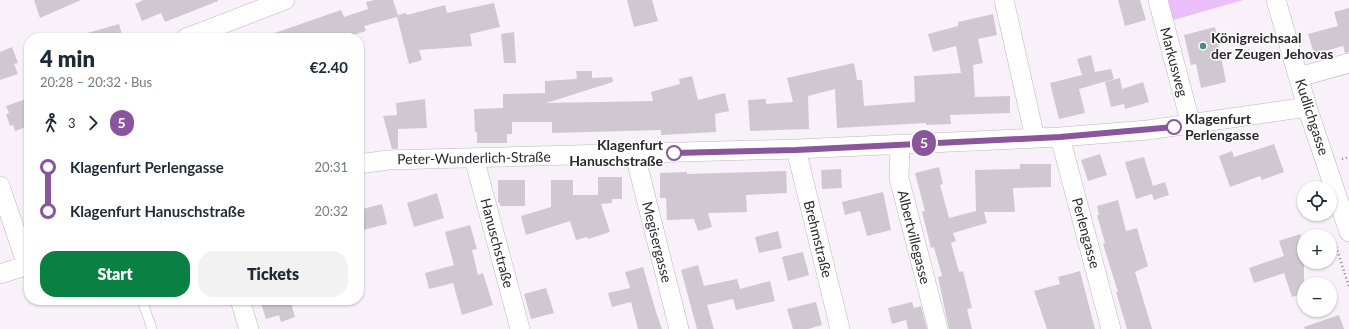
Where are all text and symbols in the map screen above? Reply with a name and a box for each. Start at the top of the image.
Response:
street label: Markusweg [1157,25,1192,99]
place label: Königreichsaal der Zeugen Jehovas [1211,29,1333,62]
marker: Königreichsaal der Zeugen Jehovas [1198,41,1208,51]
text: 4 min [40,45,95,72]
text: €2.40 [310,58,348,76]
text: 20:28 – 20:32 · Bus [40,74,152,90]
street label: Kudlichgasse [1292,76,1333,157]
place label: Klagenfurt Perlengasse [1185,110,1260,143]
icon: walk [40,112,62,134]
icon: forward [82,112,104,134]
text: 5 [118,114,126,131]
text: 3 [68,115,76,131]
marker: Klagenfurt Perlengasse [1166,119,1182,135]
line badge: 5 [911,130,937,156]
text: 5 [920,134,928,151]
place label: Klagenfurt Hanuschstraße [569,136,664,169]
marker: Klagenfurt Hanuschstraße [666,145,682,161]
street label: Peter-Wunderlich-Straße [397,148,551,167]
text: Klagenfurt Perlengasse [70,158,224,176]
text: 20:31 [315,159,348,175]
map controls [1297,181,1337,317]
button: locate [1297,181,1337,221]
street label: Albertvillegasse [895,188,934,286]
street label: Hanuschstraße [477,196,518,290]
street label: Perlengasse [1069,196,1104,270]
street label: Brehmstraße [801,199,836,279]
street label: Megisergasse [639,200,676,284]
text: Klagenfurt Hanuschstraße [70,202,245,220]
text: 20:32 [315,203,348,219]
button: + [1297,229,1337,269]
button: Start [40,251,190,297]
button: Tickets [198,251,348,297]
button: − [1297,277,1337,317]

